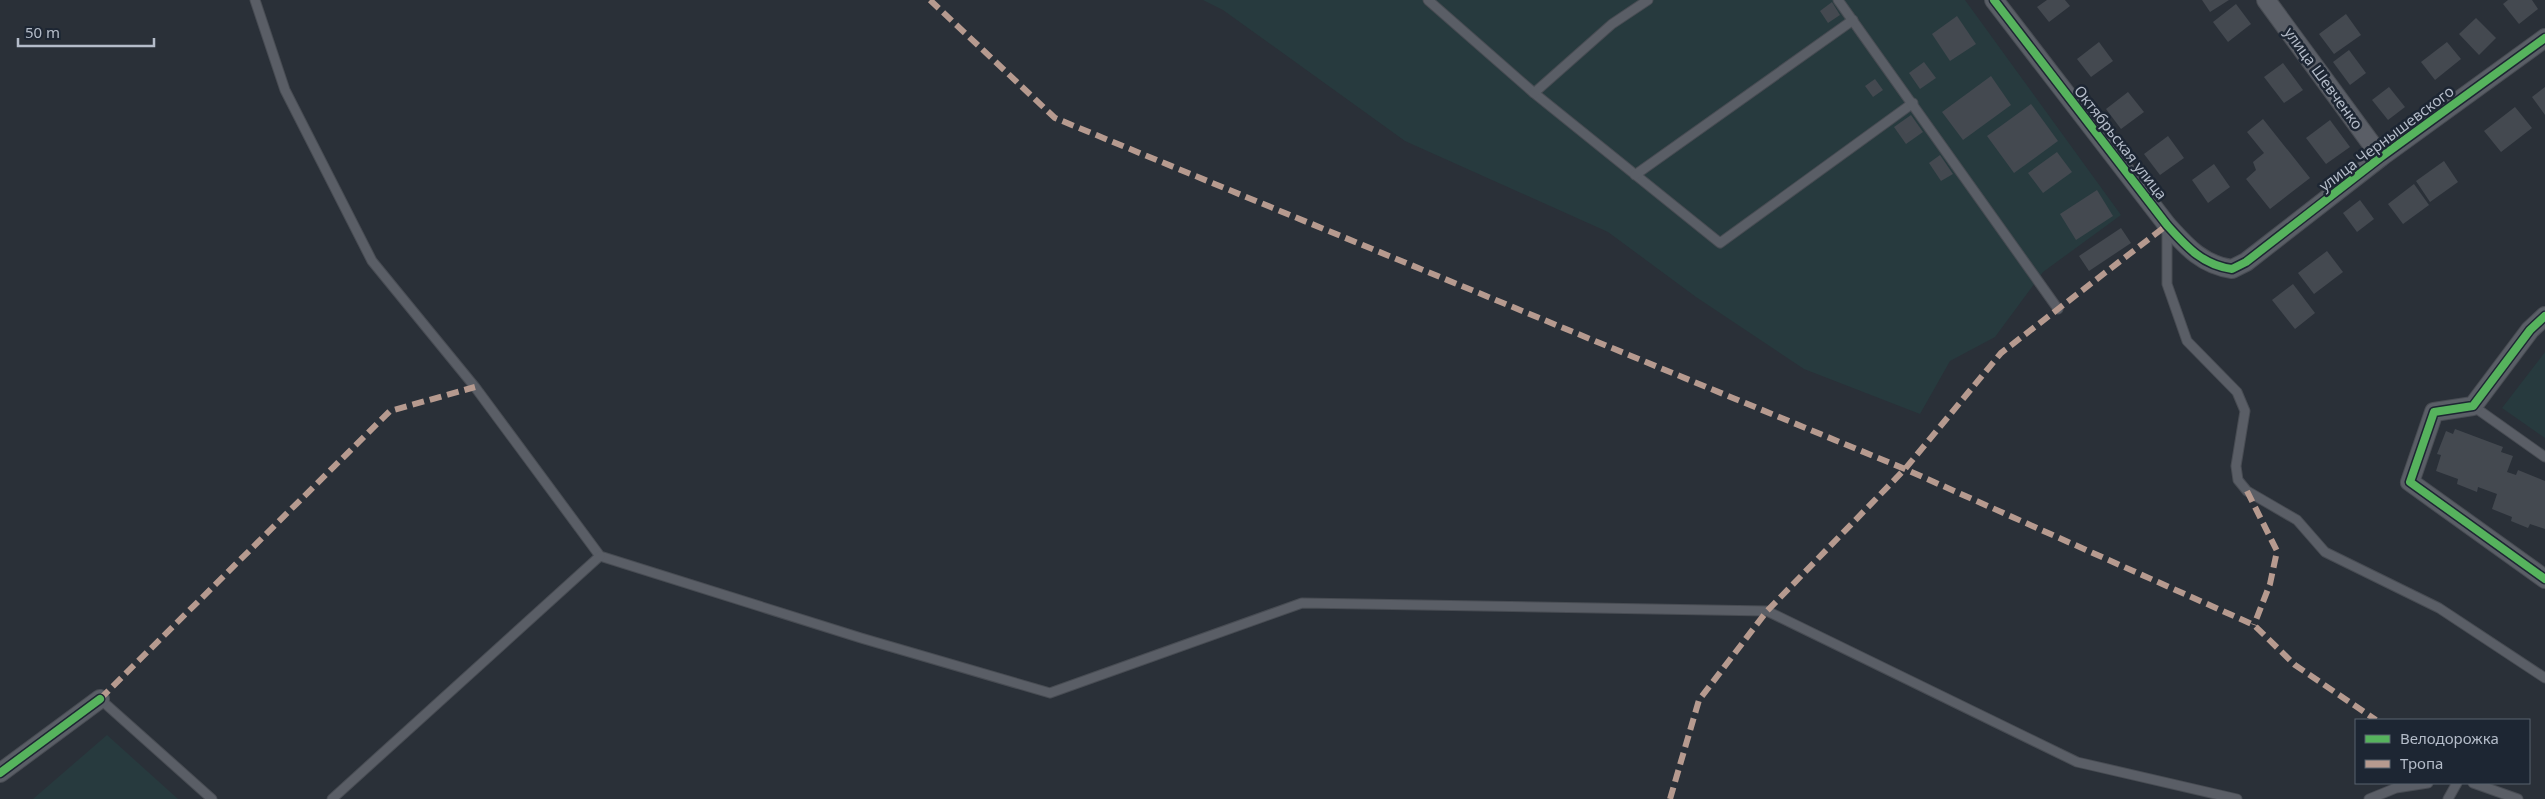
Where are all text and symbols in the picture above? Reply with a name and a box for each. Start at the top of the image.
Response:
scale bar [18,15,154,47]
text: 50 m [25,22,60,42]
street label: улица Шевченко [2280,23,2368,133]
street label: Октябрьская улица [2070,81,2172,203]
street label: улица Чернышевского [2315,81,2458,195]
legend [2355,719,2530,784]
text: Велодорожка [2400,728,2499,748]
text: Тропа [2400,753,2443,773]

